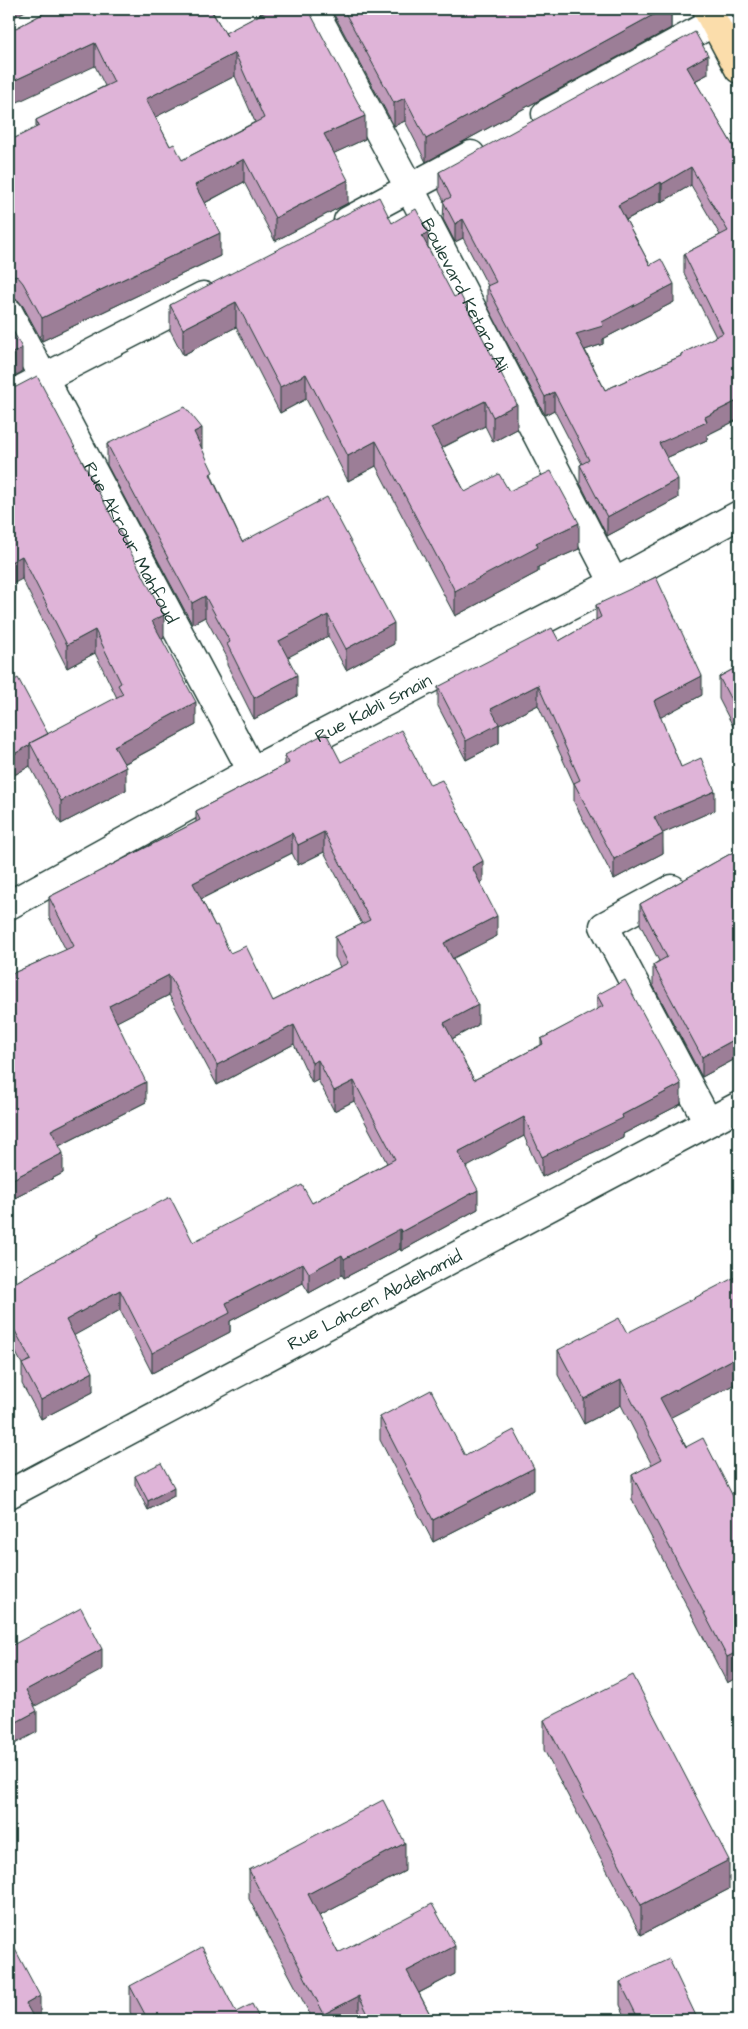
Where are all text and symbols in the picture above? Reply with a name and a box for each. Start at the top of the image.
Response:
street label: Boulevard Ketara Ali [414,214,515,377]
street label: Rue Akrour Mahfoud [77,458,184,628]
street label: Rue Kabli Smain [311,668,436,749]
street label: Rue Lahcen Abdelhamid [283,1243,467,1357]

